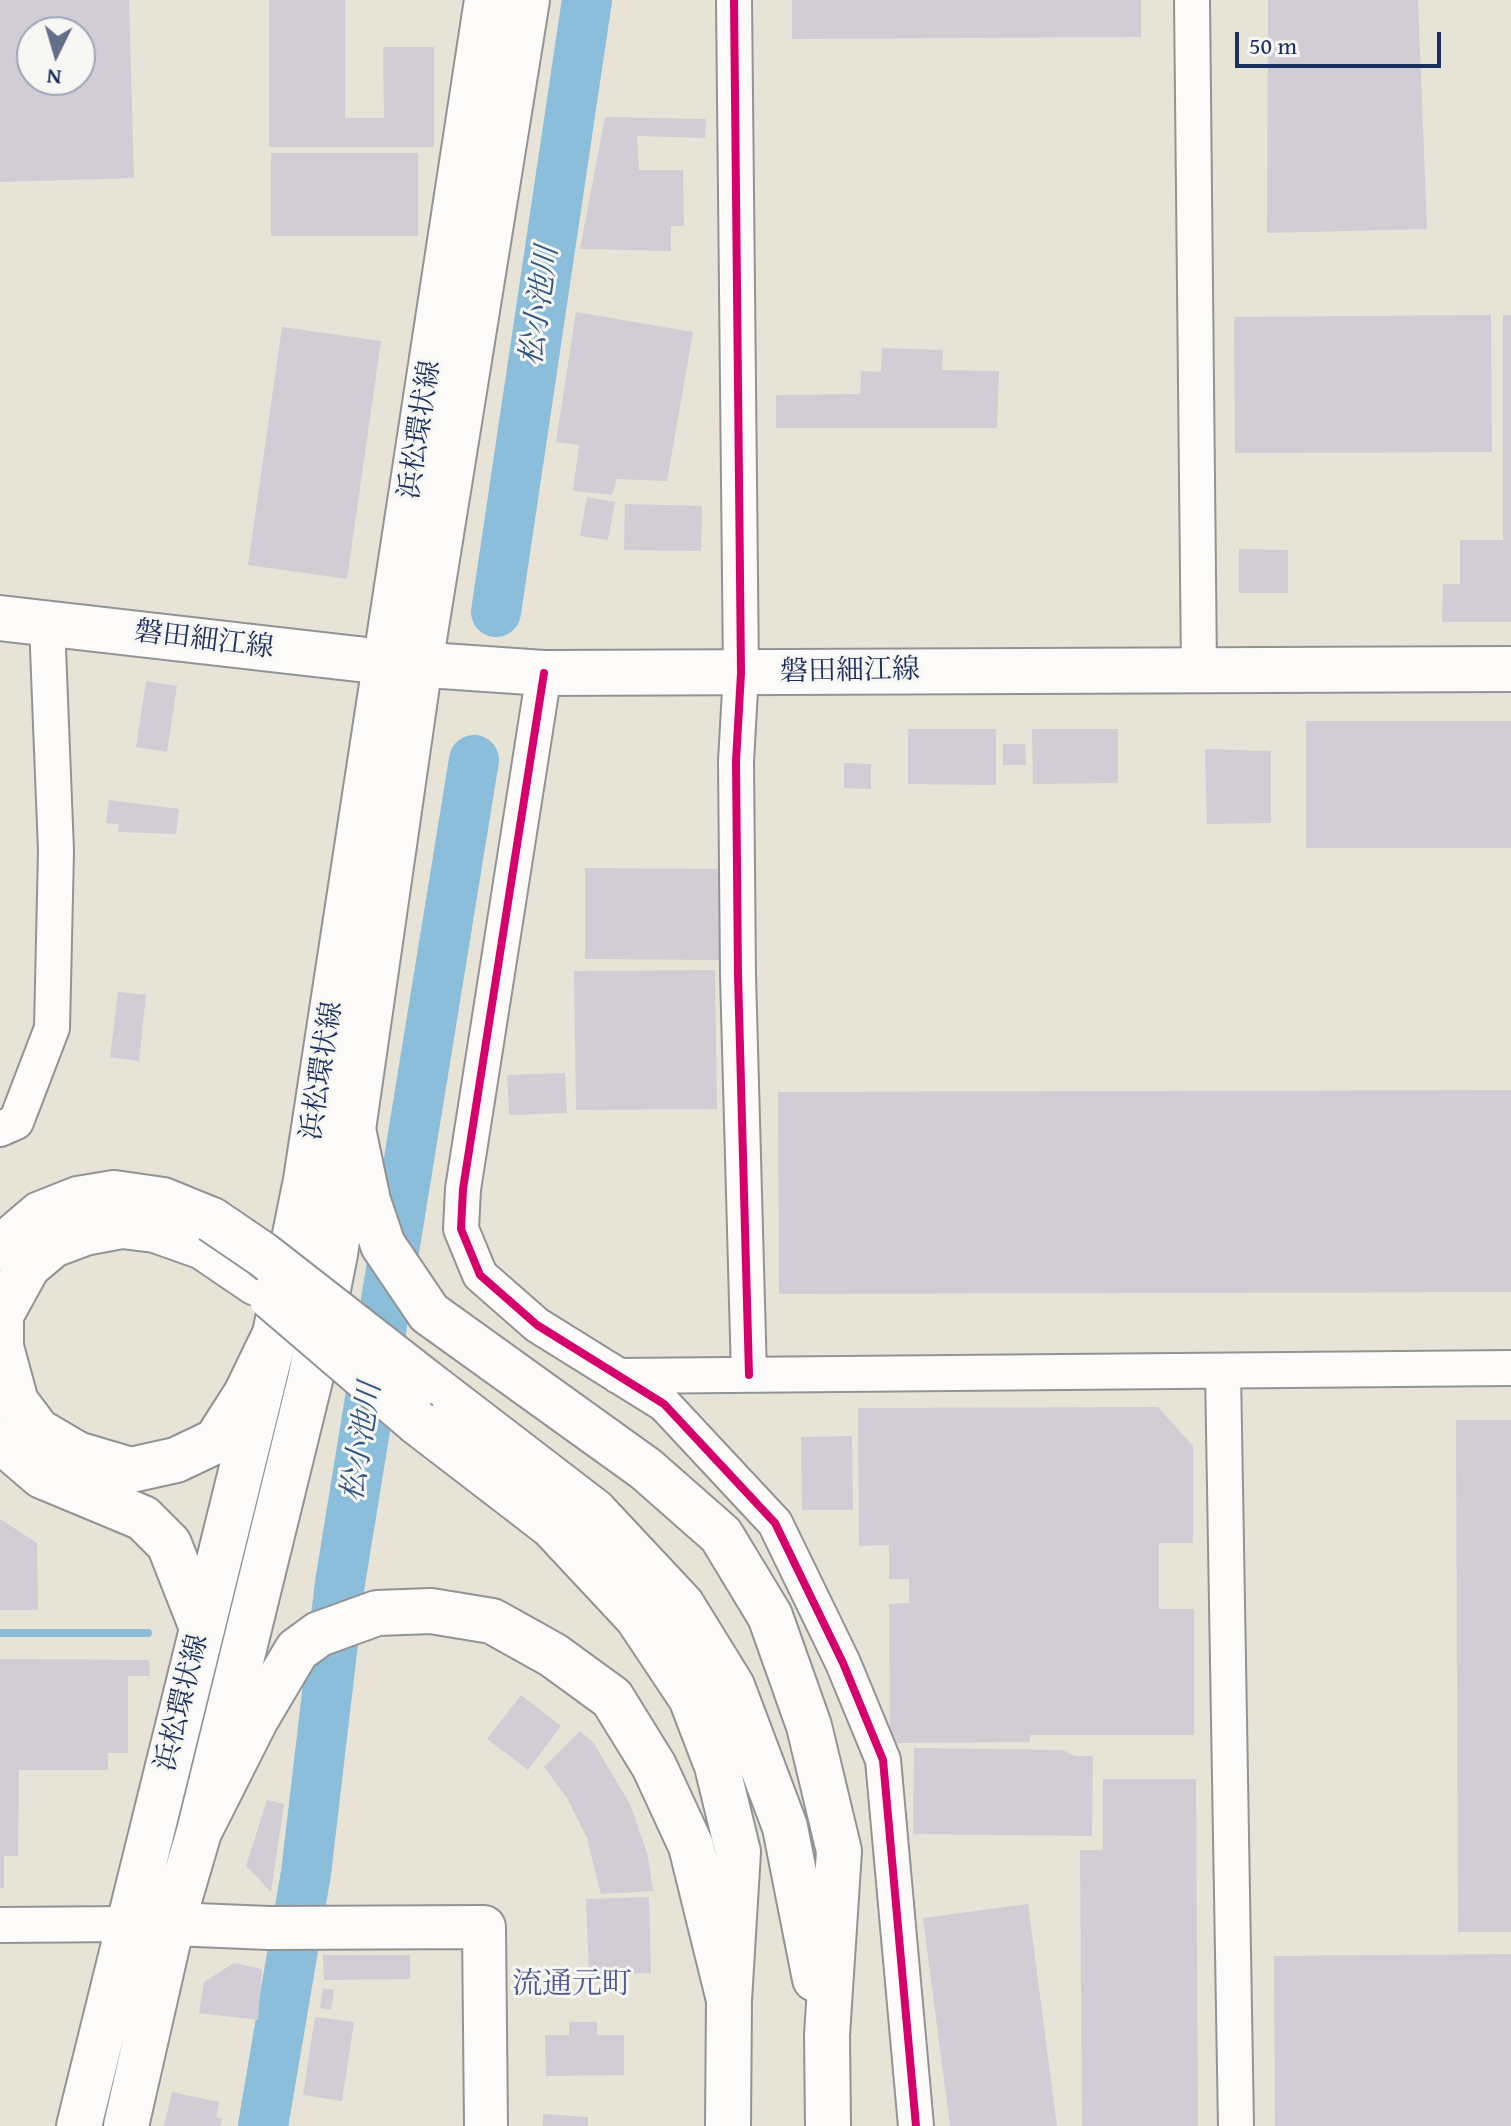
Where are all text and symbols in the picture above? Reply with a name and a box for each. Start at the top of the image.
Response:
north arrow [16,16,96,96]
scale bar [1239,16,1445,66]
text: 50 m [1249,28,1297,63]
text: N [45,61,63,94]
water label: 松小池川 [515,244,567,368]
street label: 浜松環状線 [393,358,449,502]
street label: 磐田細江線 [132,616,276,666]
street label: 磐田細江線 [780,654,920,690]
street label: 浜松環状線 [295,999,351,1143]
water label: 松小池川 [336,1380,390,1504]
street label: 浜松環状線 [150,1631,216,1775]
district label: 流通元町 [512,1967,632,2003]

